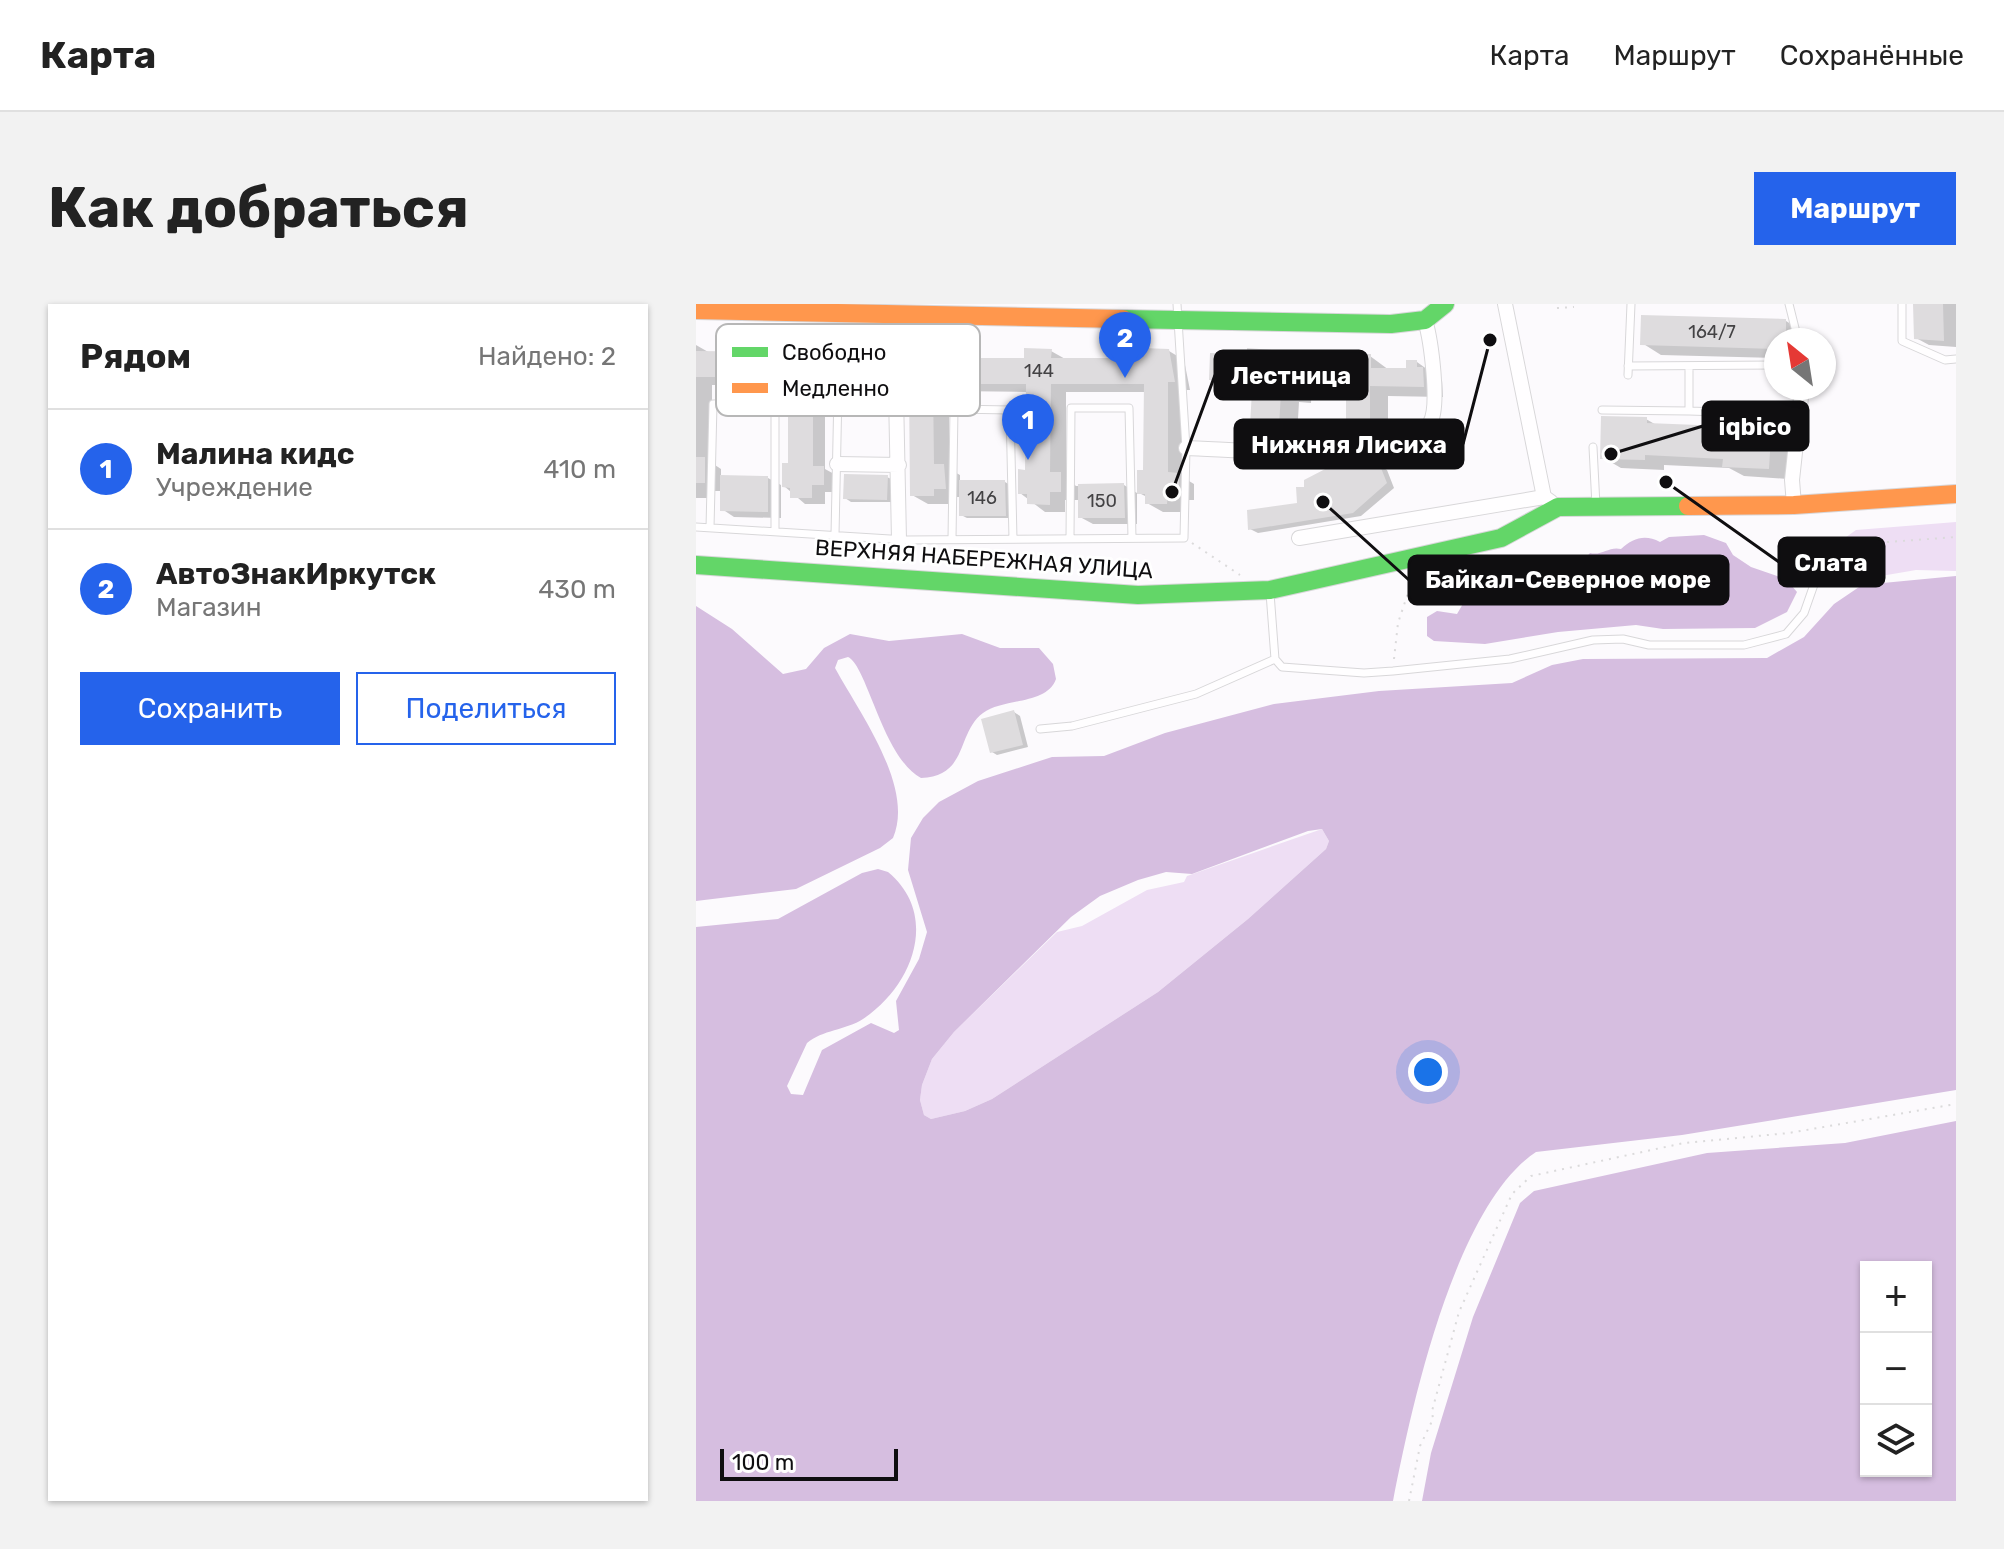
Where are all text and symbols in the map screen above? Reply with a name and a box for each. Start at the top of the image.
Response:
text: Карта [40,32,156,78]
text: Карта [1490,39,1569,72]
text: Маршрут [1613,39,1736,72]
text: Сохранённые [1780,39,1964,72]
button: Маршрут [1754,172,1956,245]
text: Как добраться [48,175,469,241]
pin: 2 [1099,312,1151,378]
house number: 164/7 [1688,321,1736,343]
legend [716,324,980,416]
north arrow [1764,328,1836,400]
text: Рядом [80,336,191,377]
text: Свободно [782,339,886,366]
text: Найдено: 2 [478,341,616,372]
callout: Лестница [1215,351,1367,399]
house number: 144 [1024,360,1054,382]
text: Лестница [1231,362,1351,390]
text: Медленно [782,375,890,402]
pin: 1 [1002,394,1054,460]
callout: iqbico [1703,402,1808,450]
text: iqbico [1719,413,1791,441]
callout: Нижняя Лисиха [1235,420,1463,468]
text: Нижняя Лисиха [1251,431,1447,459]
text: Малина кидс [156,436,354,472]
text: 1 [100,454,112,485]
text: 410 m [543,454,616,485]
text: Учреждение [156,472,313,503]
house number: 146 [967,487,997,509]
house number: 150 [1087,490,1117,512]
street label: ВЕРХНЯЯ НАБЕРЕЖНАЯ УЛИЦА [814,534,1154,584]
callout: Слата [1779,538,1884,586]
text: Слата [1794,549,1868,577]
text: АвтоЗнакИркутск [156,556,436,592]
callout: Байкал-Северное море [1409,556,1728,604]
text: Байкал-Северное море [1425,566,1711,594]
text: 2 [98,574,114,605]
text: 430 m [538,574,616,605]
text: Магазин [156,592,262,623]
button: Сохранить [80,672,340,745]
button: Поделиться [356,672,616,745]
your location [1408,1052,1448,1092]
map controls [1860,1261,1932,1477]
button: + [1860,1261,1932,1333]
button: − [1860,1333,1932,1405]
button: layers [1860,1405,1932,1477]
scale bar [720,1445,898,1481]
text: 100 m [732,1449,794,1476]

